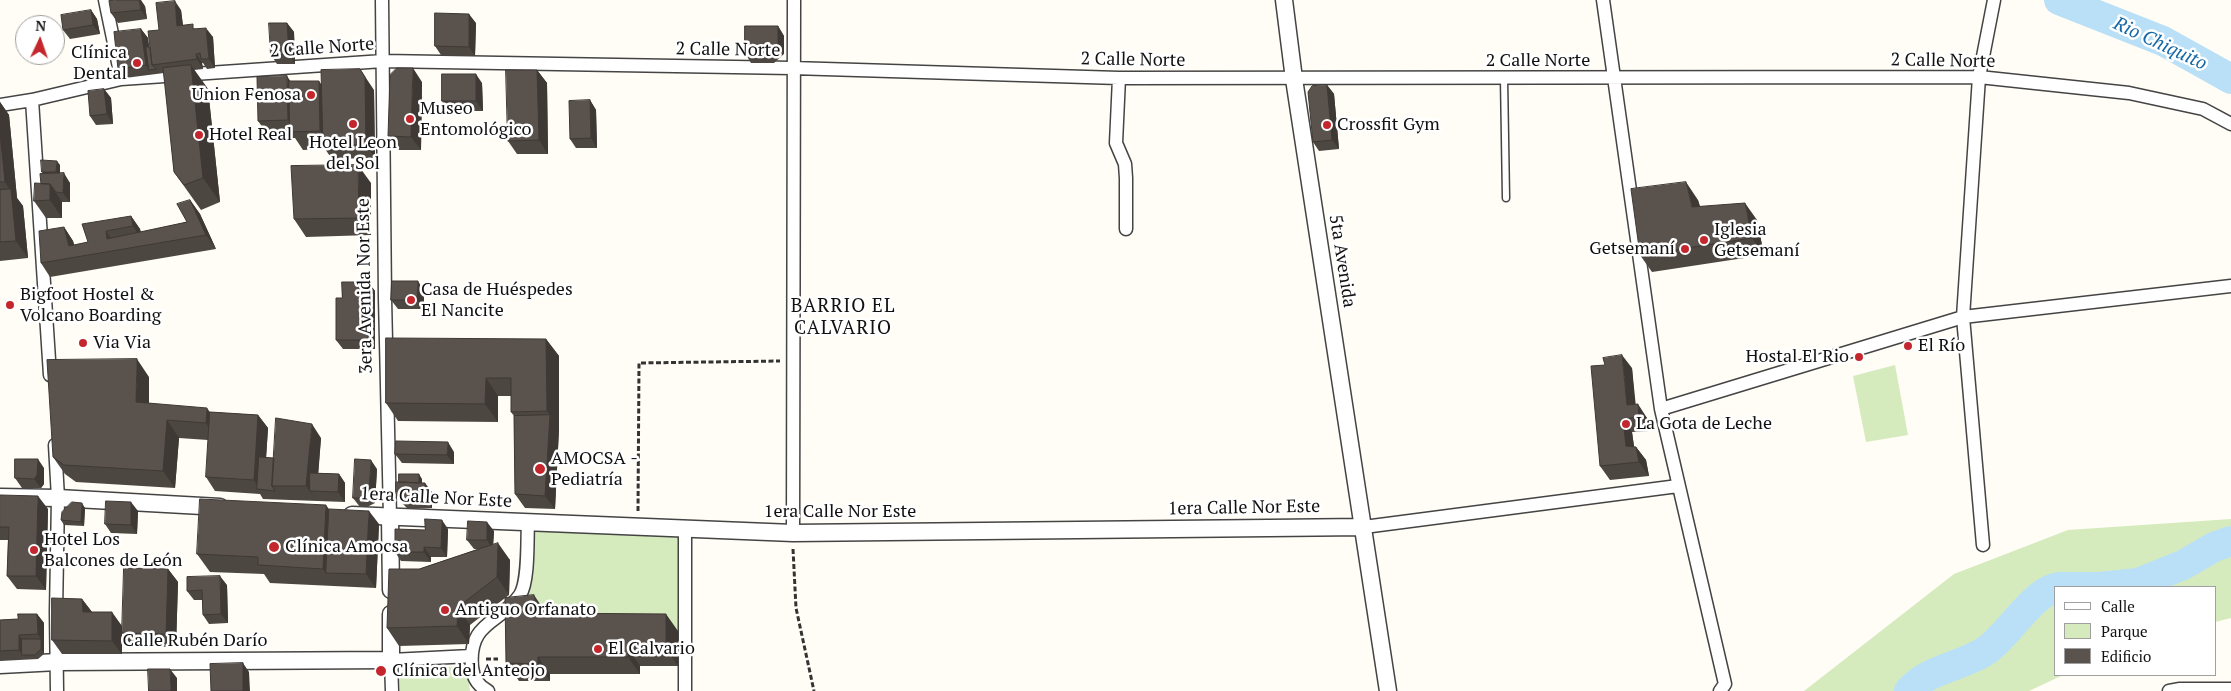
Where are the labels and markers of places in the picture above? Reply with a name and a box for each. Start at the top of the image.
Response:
place label: Clínica Dental [71,42,127,84]
marker: Clínica Dental [131,57,143,69]
place label: Union Fenosa [191,84,301,106]
marker: Union Fenosa [305,89,317,101]
place label: Museo Entomológico [420,98,532,140]
marker: Museo Entomológico [404,113,416,125]
place label: Crossfit Gym [1337,114,1440,136]
marker: Hotel Leon del Sol [347,118,359,130]
marker: Crossfit Gym [1321,119,1333,131]
place label: Hotel Real [209,124,292,146]
marker: Hotel Real [193,129,205,141]
place label: Hotel Leon del Sol [309,132,397,174]
place label: Iglesia Getsemaní [1714,219,1800,262]
marker: Iglesia Getsemaní [1698,234,1710,246]
place label: Getsemaní [1589,238,1675,260]
marker: Getsemaní [1679,243,1691,255]
place label: Casa de Huéspedes El Nancite [421,279,573,322]
place label: Bigfoot Hostel & Volcano Boarding [20,284,161,326]
marker: Casa de Huéspedes El Nancite [405,294,417,306]
marker: Bigfoot Hostel & Volcano Boarding [4,299,16,311]
place label: Via Via [93,332,151,354]
place label: El Río [1918,335,1965,357]
marker: Via Via [77,337,89,349]
marker: El Río [1902,340,1914,352]
place label: Hostal El Rio [1745,346,1849,368]
marker: Hostal El Rio [1853,351,1865,363]
place label: La Gota de Leche [1636,413,1772,435]
marker: La Gota de Leche [1620,418,1632,430]
place label: AMOCSA - Pediatría [551,448,638,490]
marker: AMOCSA - Pediatría [533,462,547,476]
place label: Hotel Los Balcones de León [44,529,183,572]
place label: Clínica Amocsa [285,536,408,558]
marker: Clínica Amocsa [267,540,281,554]
marker: Hotel Los Balcones de León [28,544,40,556]
place label: Antiguo Orfanato [455,599,596,621]
marker: Antiguo Orfanato [439,604,451,616]
place label: El Calvario [608,638,695,660]
marker: El Calvario [592,643,604,655]
place label: Clínica del Anteojo [392,660,545,682]
marker: Clínica del Anteojo [374,664,388,678]

